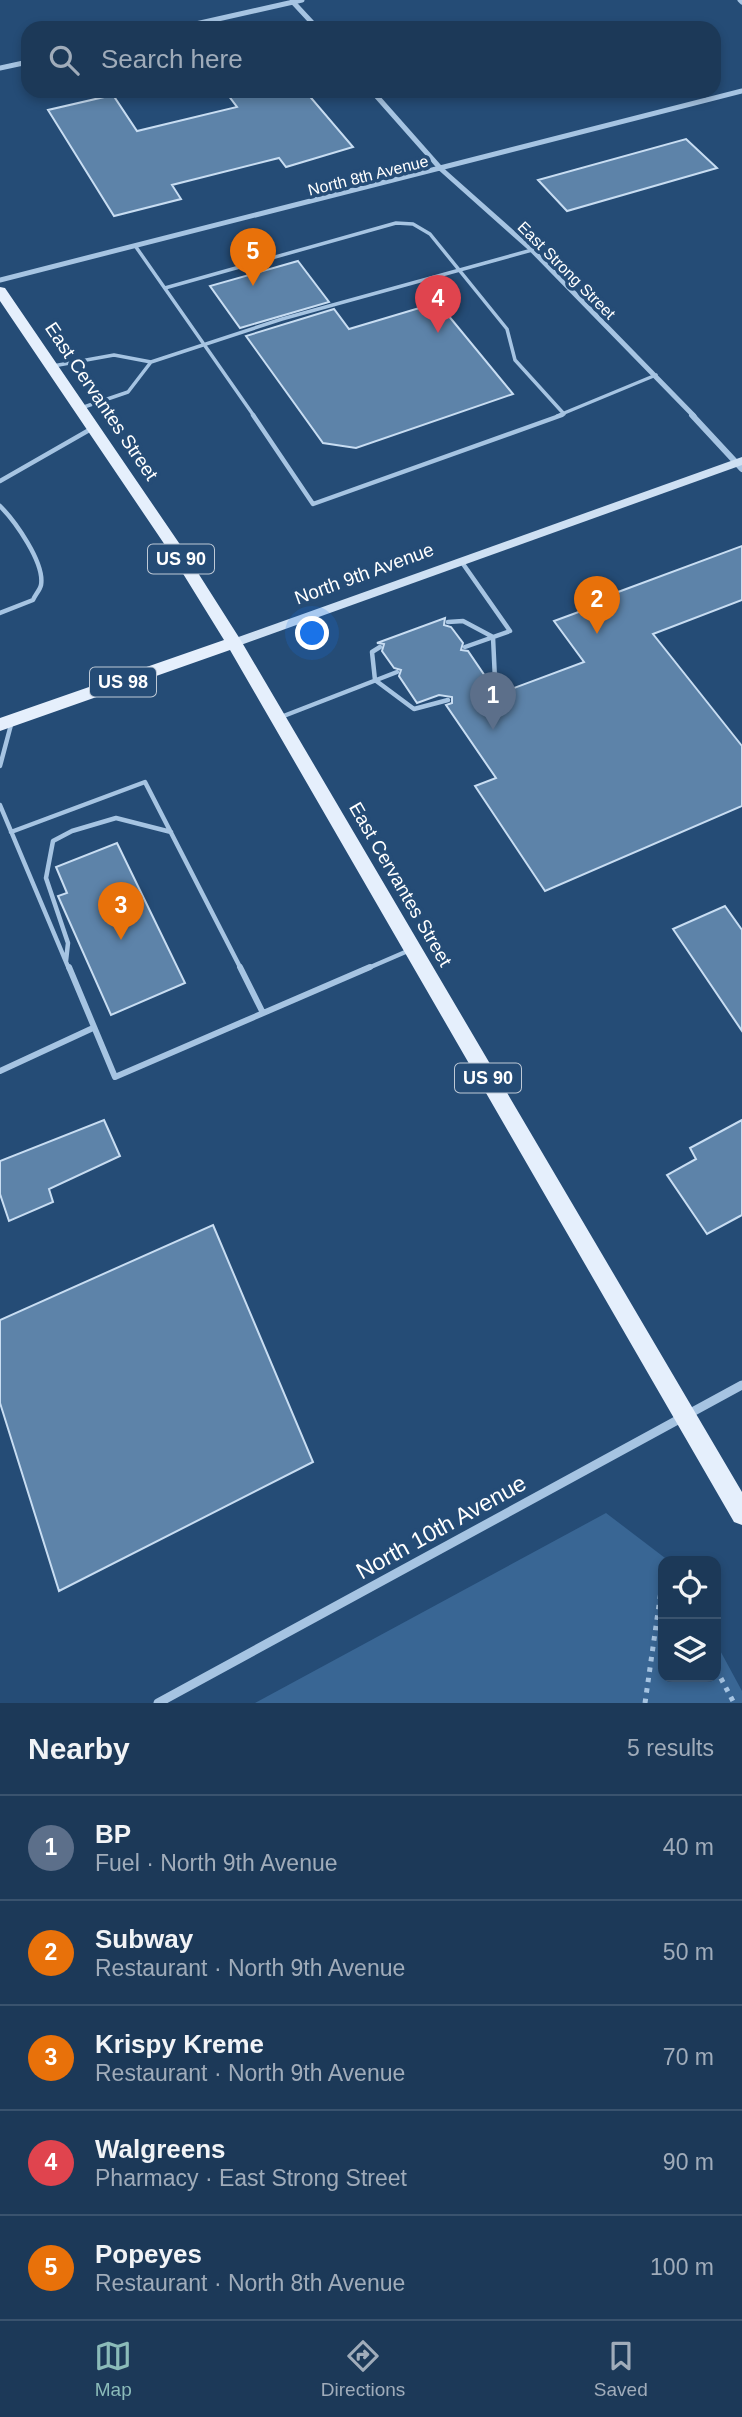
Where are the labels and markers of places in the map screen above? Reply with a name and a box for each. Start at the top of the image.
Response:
pin: 5 [230,228,276,286]
pin: 4 [415,275,461,333]
pin: 2 [574,576,620,634]
pin: 1 [470,672,516,730]
pin: 3 [98,882,144,940]

